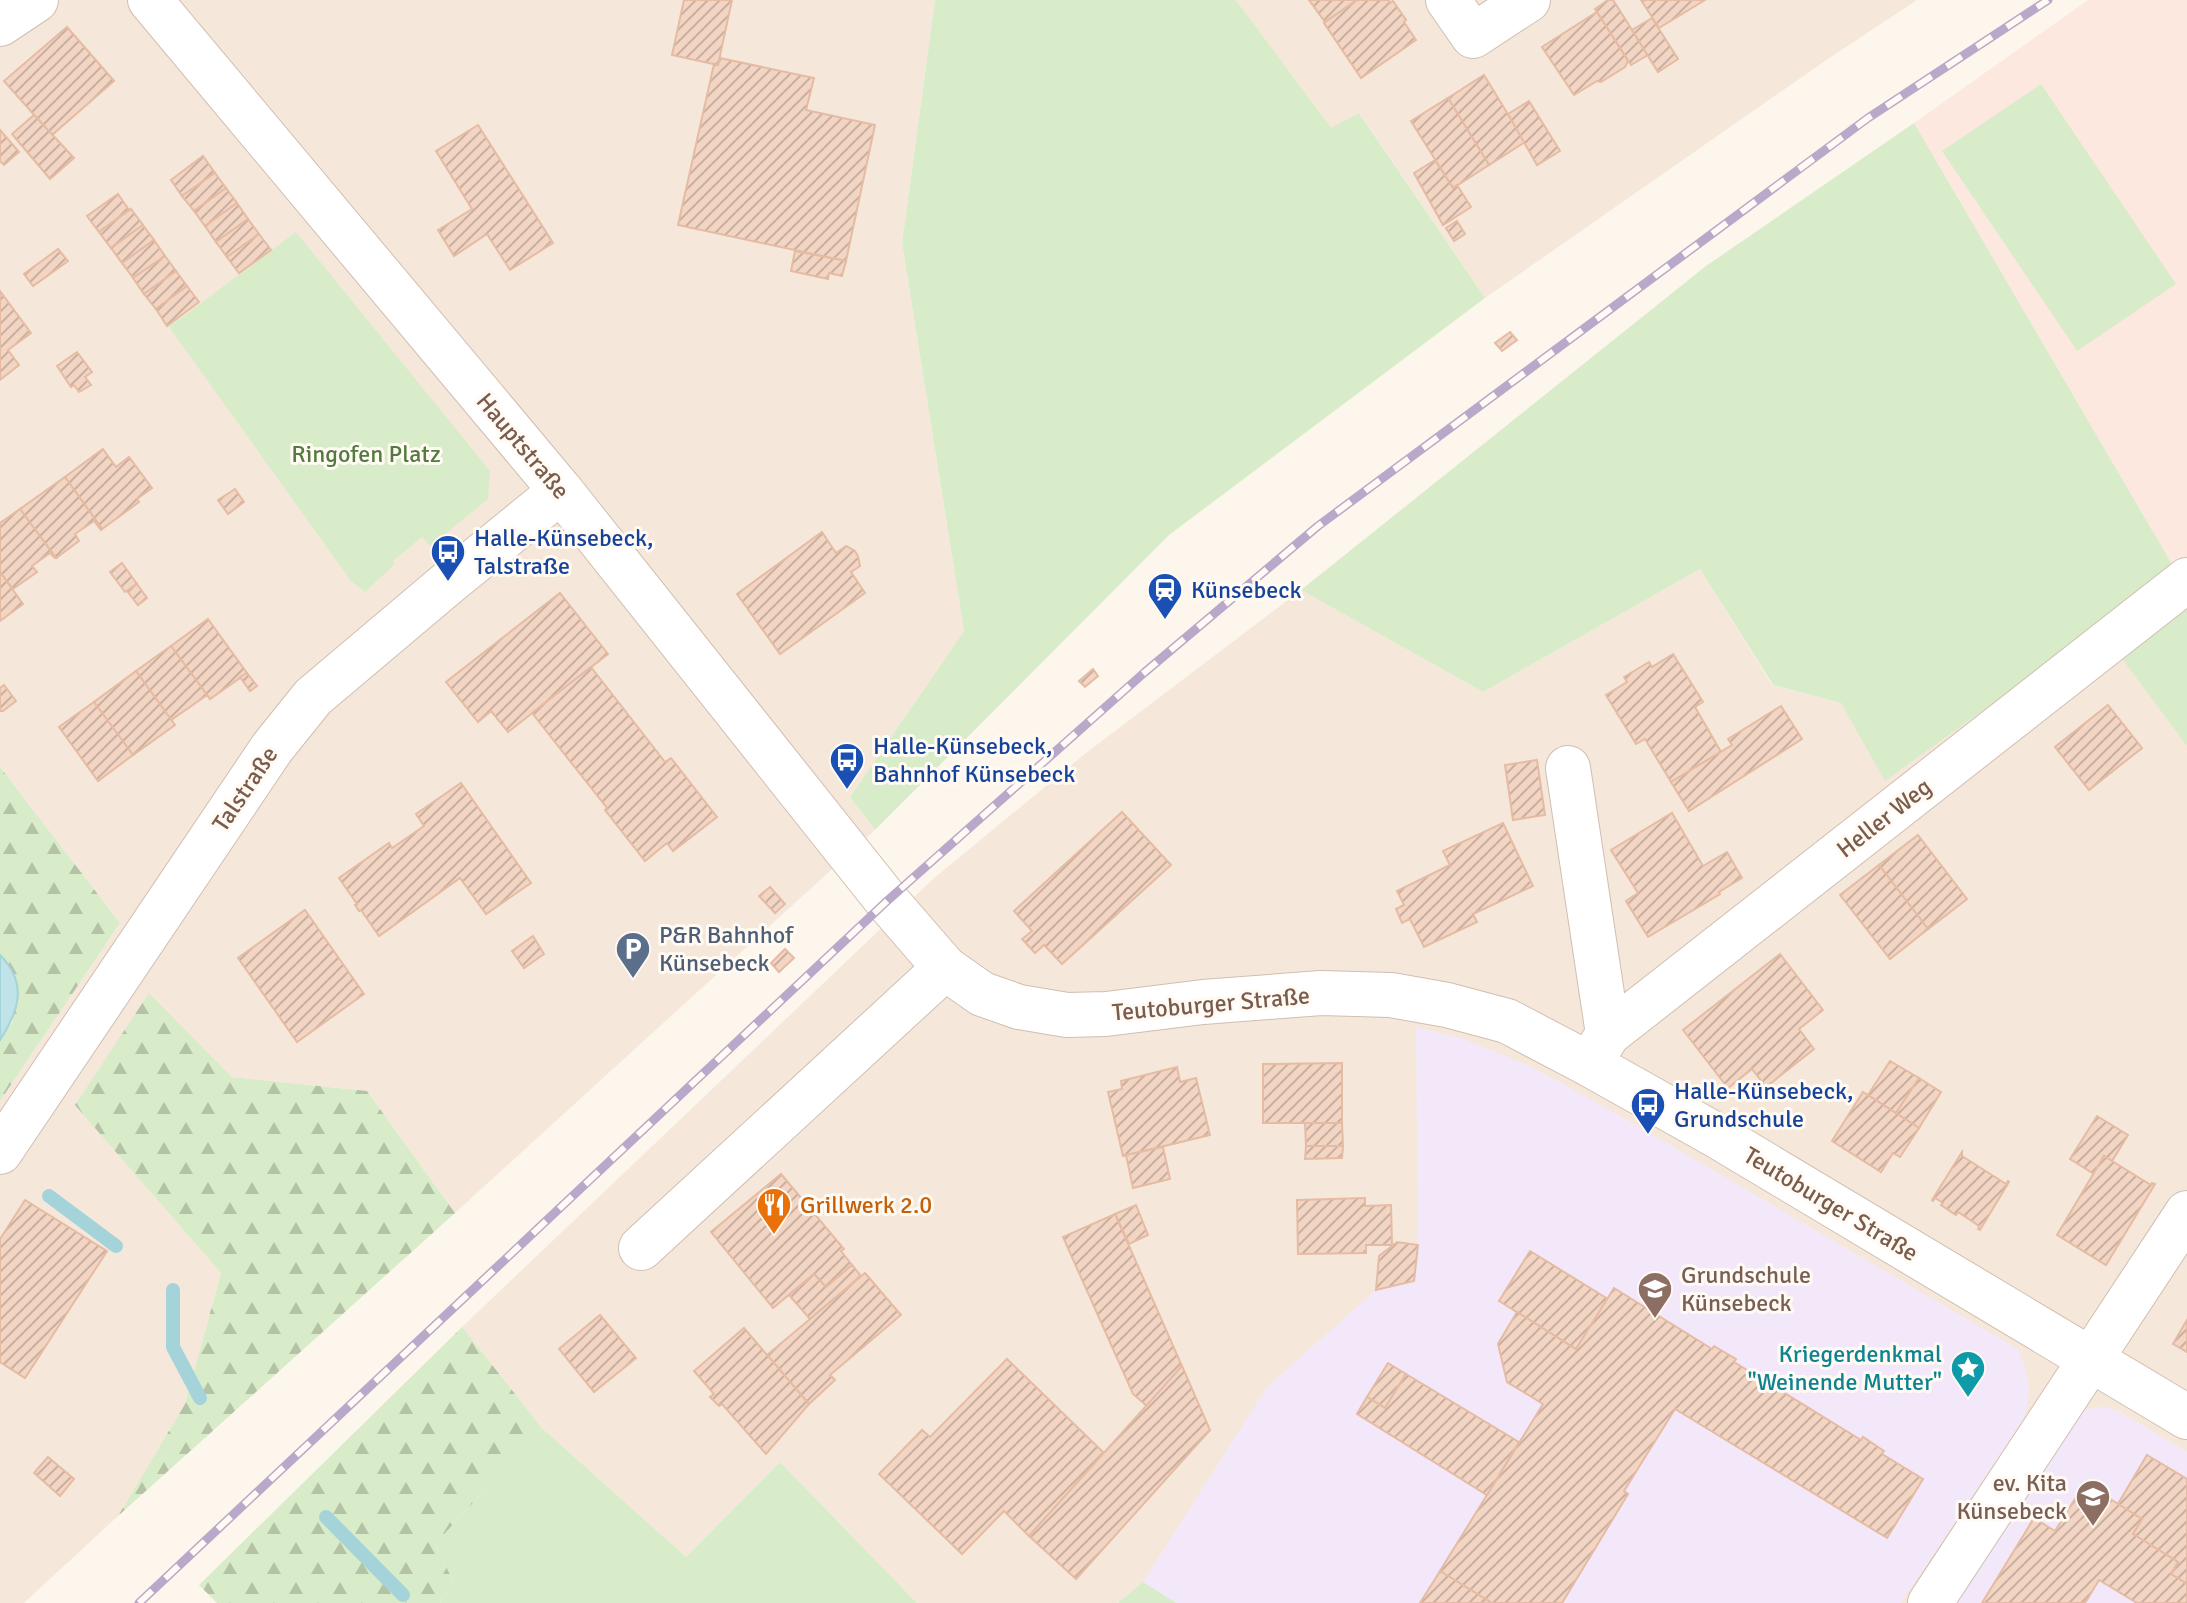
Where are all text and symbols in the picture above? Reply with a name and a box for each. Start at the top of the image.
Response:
street label: Hauptstraße [470,387,576,505]
park label: Ringofen Platz [291,439,441,469]
place label: Halle-Künsebeck, Talstraße [474,523,653,581]
bus stop icon: Halle-Künsebeck, Talstraße [429,533,467,583]
station icon: Künsebeck [1146,571,1184,621]
place label: Künsebeck [1191,575,1302,605]
place label: Halle-Künsebeck, Bahnhof Künsebeck [873,731,1075,789]
street label: Talstraße [206,741,284,837]
bus stop icon: Halle-Künsebeck, Bahnhof Künsebeck [828,741,866,791]
street label: Heller Weg [1831,772,1937,864]
place label: P&R Bahnhof Künsebeck [659,920,794,978]
parking icon: P&R Bahnhof Künsebeck [614,930,652,980]
street label: Teutoburger Straße [1111,980,1311,1028]
place label: Halle-Künsebeck, Grundschule [1674,1076,1853,1134]
bus stop icon: Halle-Künsebeck, Grundschule [1629,1086,1667,1136]
street label: Teutoburger Straße [1738,1140,1924,1268]
restaurant icon: Grillwerk 2.0 [755,1186,793,1236]
place label: Grillwerk 2.0 [800,1190,932,1220]
place label: Grundschule Künsebeck [1681,1260,1811,1318]
school or university icon: Grundschule Künsebeck [1636,1270,1674,1320]
place label: Kriegerdenkmal "Weinende Mutter" [1747,1339,1942,1397]
place icon: Kriegerdenkmal "Weinende Mutter" [1949,1349,1987,1399]
place label: ev. Kita Künsebeck [1956,1468,2067,1526]
school or university icon: ev. Kita Künsebeck [2074,1478,2112,1528]

